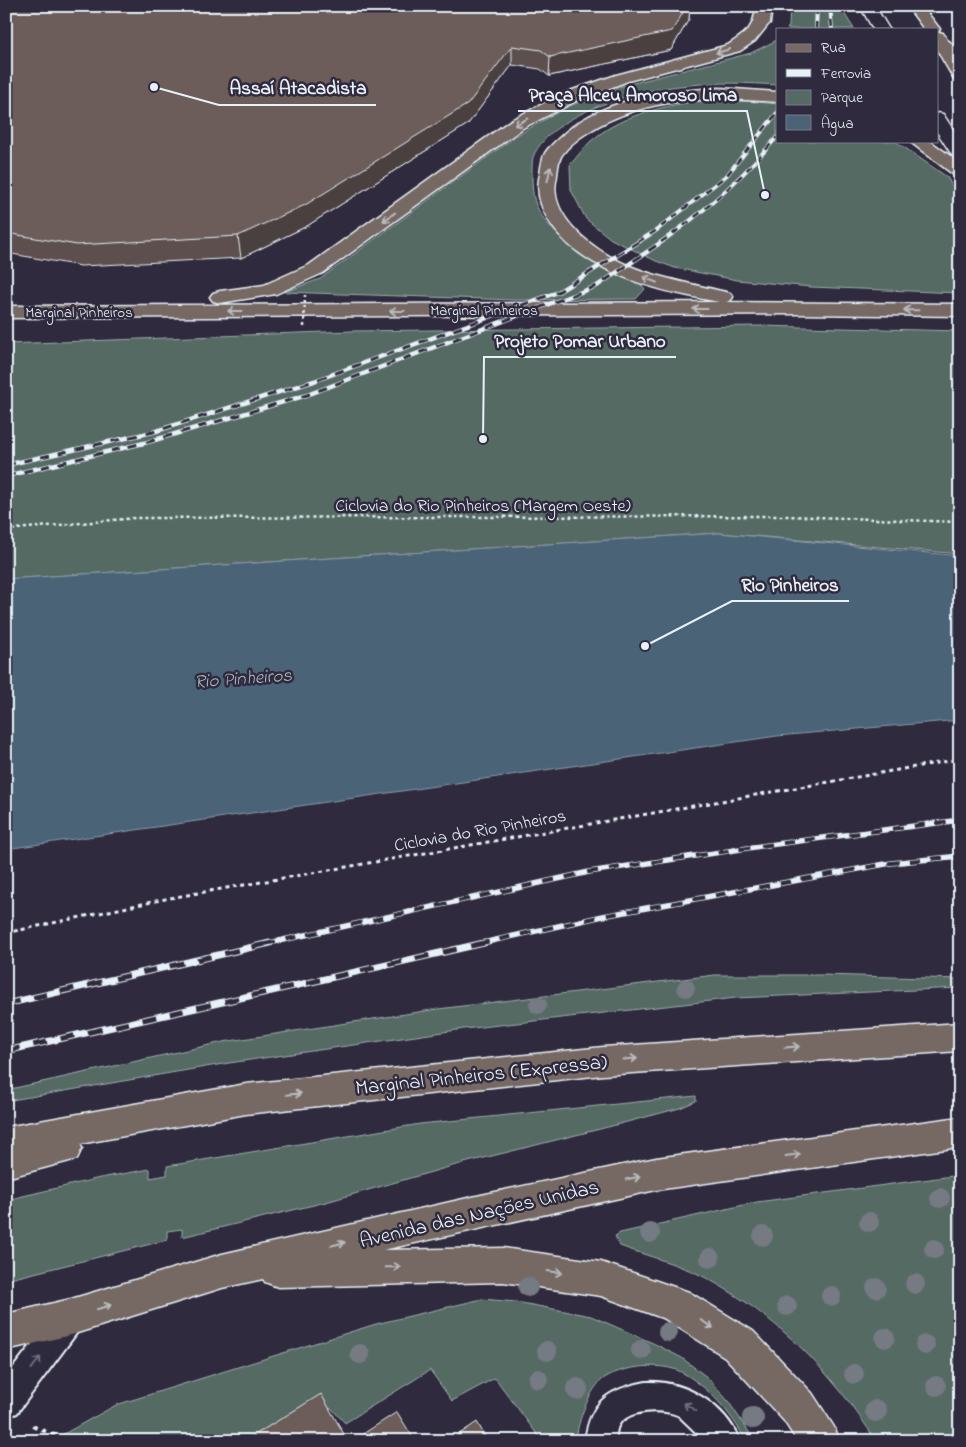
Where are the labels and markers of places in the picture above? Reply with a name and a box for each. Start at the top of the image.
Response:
callout: Assaí Atacadista [219,71,376,105]
callout: Praça Alceu Amoroso Lima [518,77,747,111]
callout: Projeto Pomar Urbano [484,323,676,357]
callout: Rio Pinheiros [732,567,849,601]

